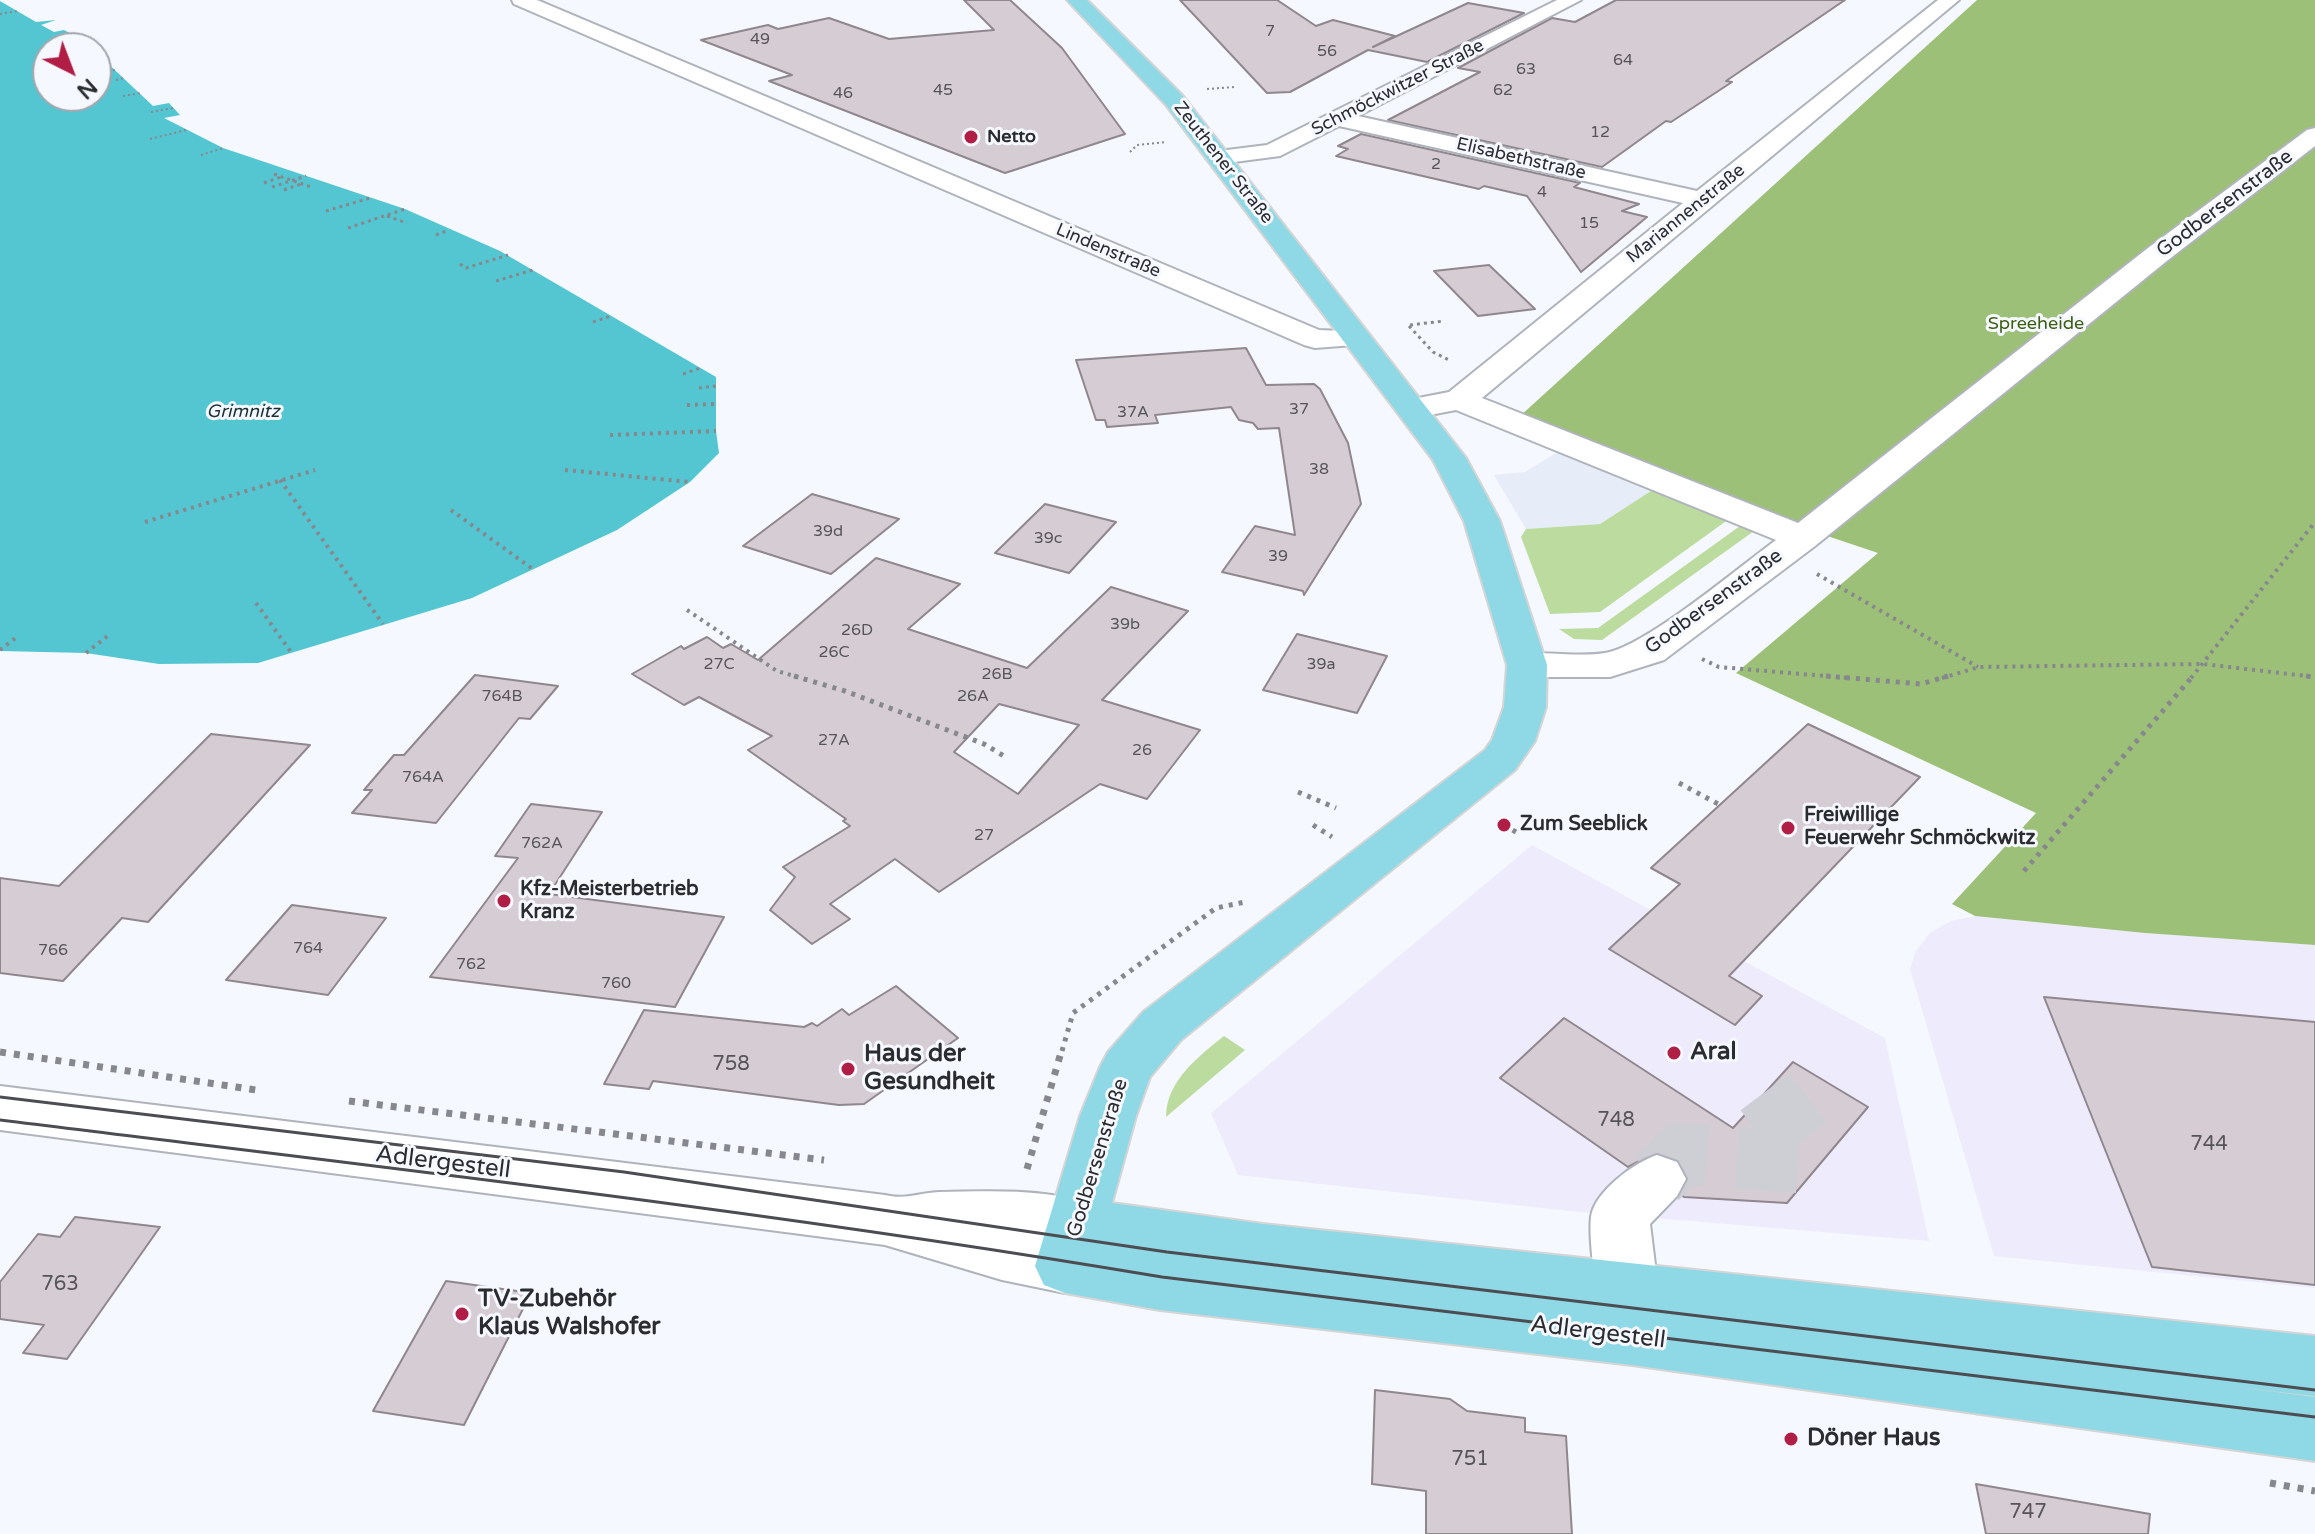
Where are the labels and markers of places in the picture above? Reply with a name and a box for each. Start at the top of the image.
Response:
place label: Netto [987,126,1036,148]
marker: Netto [962,128,980,146]
place label: Freiwillige Feuerwehr Schmöckwitz [1804,804,2036,851]
place label: Zum Seeblick [1520,813,1648,837]
marker: Zum Seeblick [1495,816,1513,834]
marker: Freiwillige Feuerwehr Schmöckwitz [1779,819,1797,837]
place label: Kfz-Meisterbetrieb Kranz [520,878,699,925]
marker: Kfz-Meisterbetrieb Kranz [495,892,513,910]
place label: Aral [1690,1039,1736,1067]
place label: Haus der Gesundheit [864,1041,995,1097]
marker: Aral [1665,1044,1683,1062]
marker: Haus der Gesundheit [839,1060,857,1078]
place label: TV-Zubehör Klaus Walshofer [478,1286,660,1342]
marker: TV-Zubehör Klaus Walshofer [453,1305,471,1323]
place label: Döner Haus [1807,1425,1940,1453]
marker: Döner Haus [1782,1430,1800,1448]

